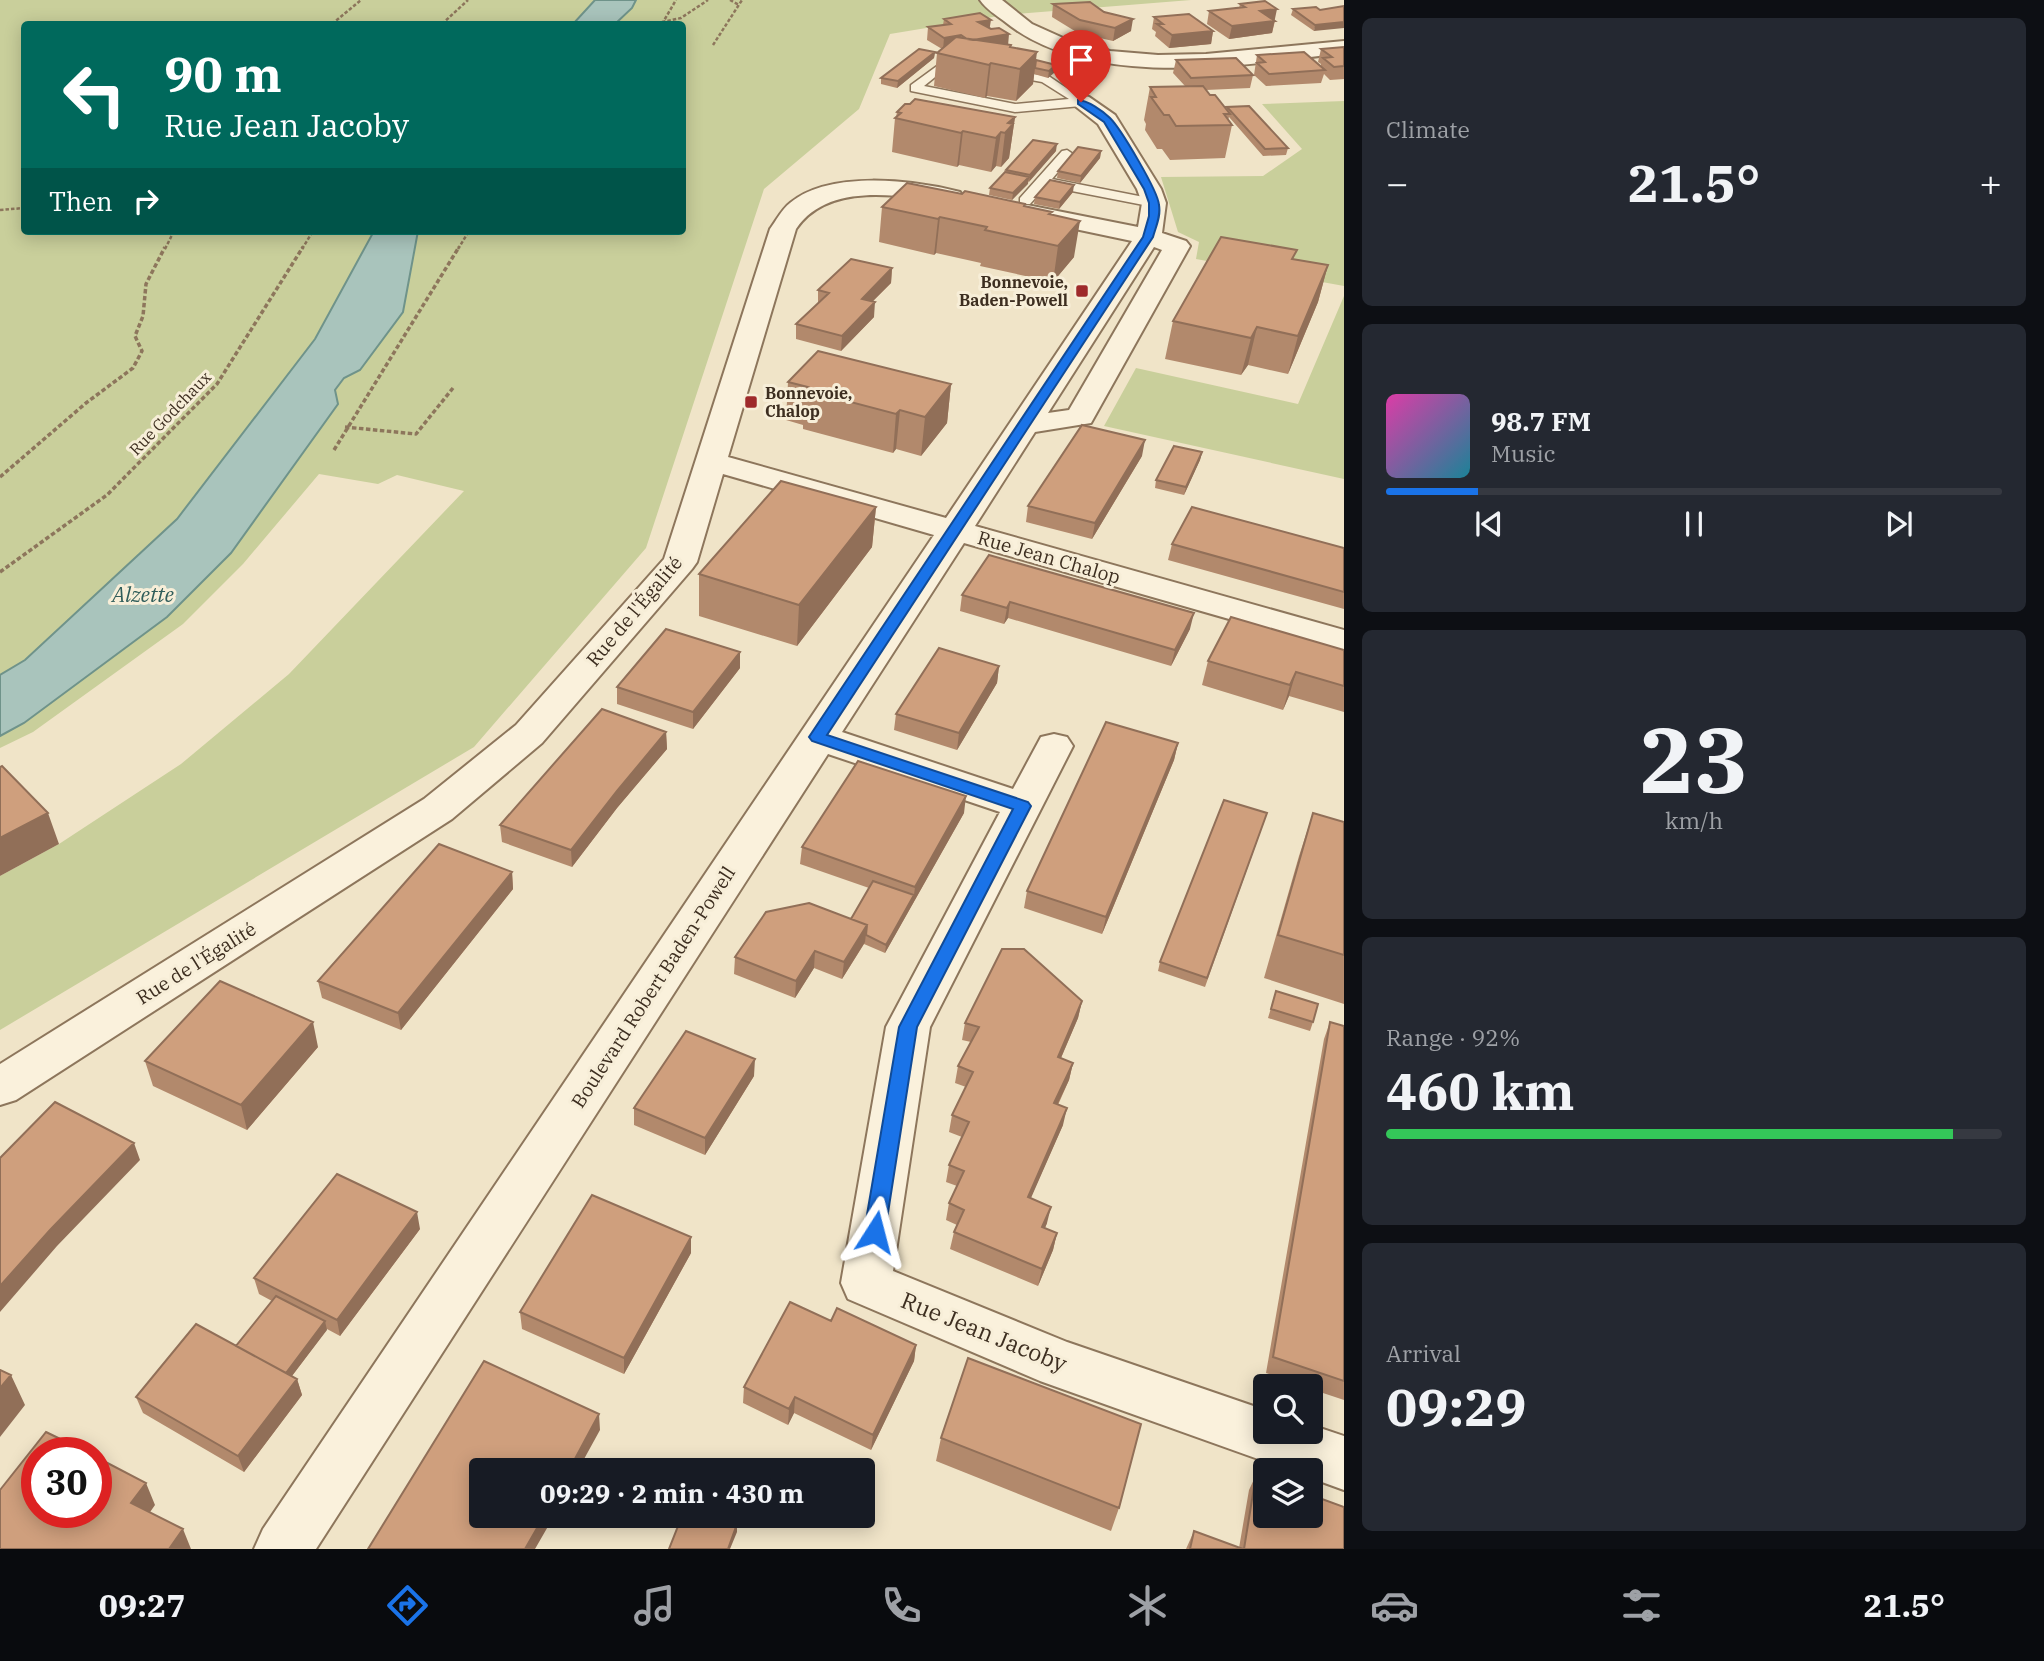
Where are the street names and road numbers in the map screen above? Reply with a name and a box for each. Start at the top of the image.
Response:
street label: Rue Godchaux [125,367,215,459]
street label: Rue Jean Chalop [975,525,1123,589]
street label: Rue de l'Égalité [581,551,687,671]
street label: Boulevard Robert Baden-Powell [566,861,740,1112]
street label: Rue de l'Égalité [132,917,260,1009]
street label: Rue Jean Jacoby [897,1284,1072,1378]

